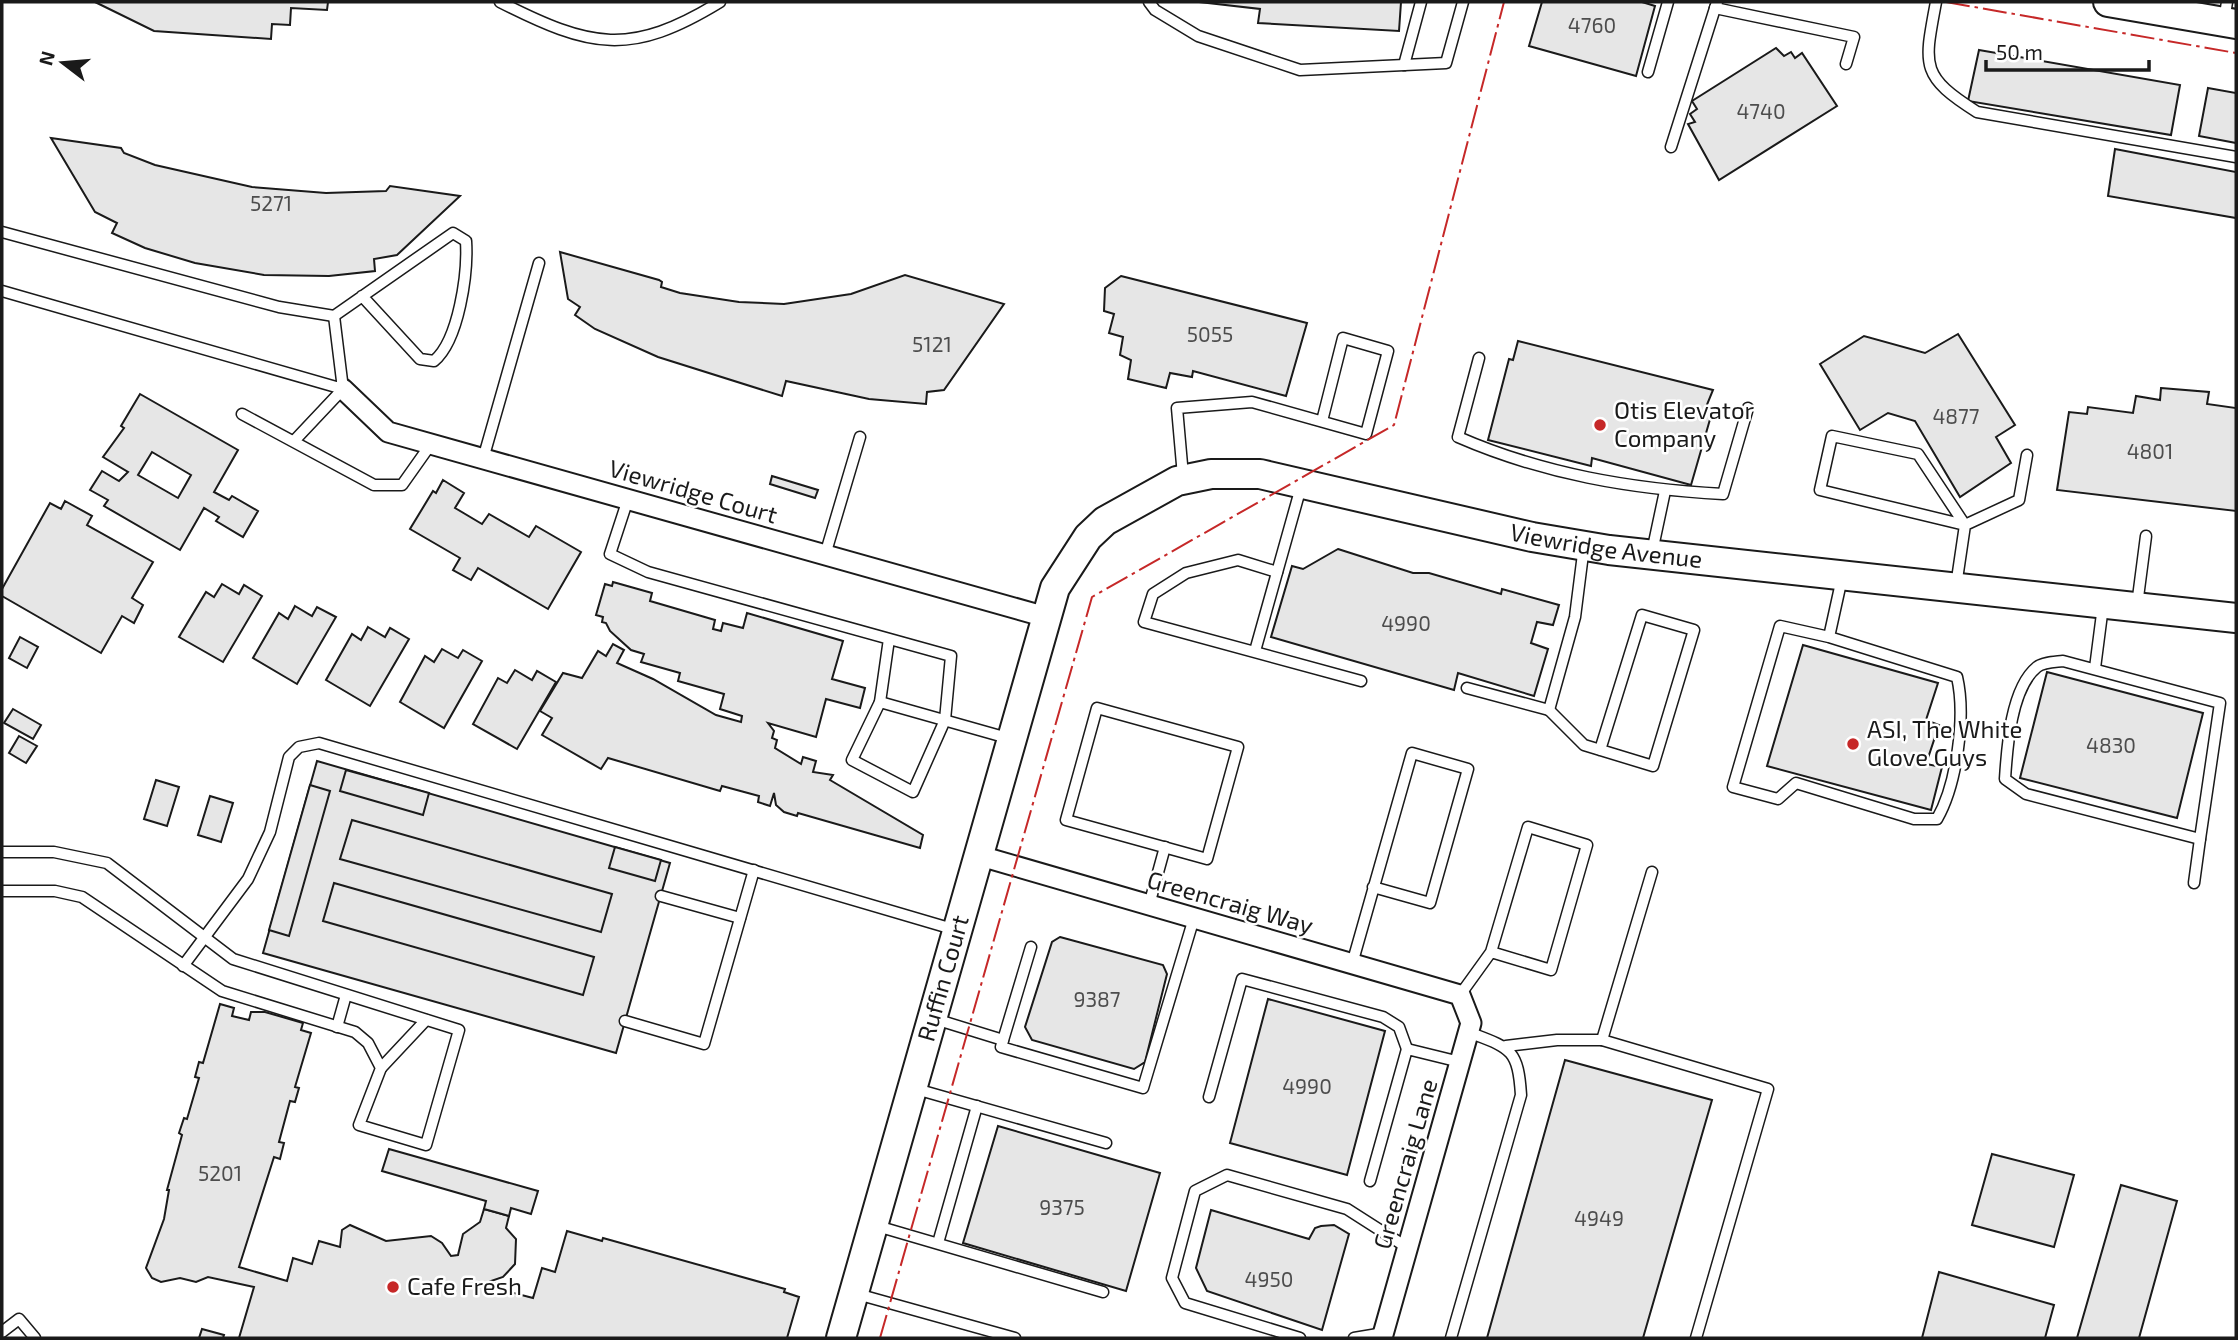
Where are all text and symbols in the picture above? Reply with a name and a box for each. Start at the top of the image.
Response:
house number: 4760 [1568,12,1616,37]
north arrow [28,28,98,98]
scale bar [1986,28,2149,72]
text: 50 m [1996,39,2043,64]
text: N [33,48,59,68]
house number: 4740 [1736,98,1786,123]
house number: 5271 [250,190,292,215]
house number: 5055 [1187,321,1233,346]
house number: 5121 [912,331,952,356]
place label: Otis Elevator Company [1614,395,1755,452]
house number: 4877 [1932,403,1980,428]
marker: Otis Elevator Company [1592,417,1608,433]
house number: 4801 [2127,438,2173,463]
street label: Viewridge Court [606,453,781,528]
street label: Viewridge Avenue [1507,516,1704,573]
house number: 4990 [1381,610,1431,635]
place label: ASI, The White Glove Guys [1867,714,2022,771]
house number: 4830 [2086,732,2136,757]
marker: ASI, The White Glove Guys [1845,736,1861,752]
street label: Greencraig Way [1144,864,1317,939]
street label: Ruffin Court [910,911,974,1044]
house number: 9387 [1073,986,1121,1011]
house number: 4990 [1282,1073,1332,1098]
street label: Greencraig Lane [1366,1075,1443,1252]
house number: 5201 [198,1160,242,1185]
house number: 9375 [1039,1194,1085,1219]
house number: 4949 [1574,1205,1624,1230]
house number: 4950 [1245,1266,1293,1291]
place label: Cafe Fresh [407,1271,522,1300]
marker: Cafe Fresh [385,1279,401,1295]

